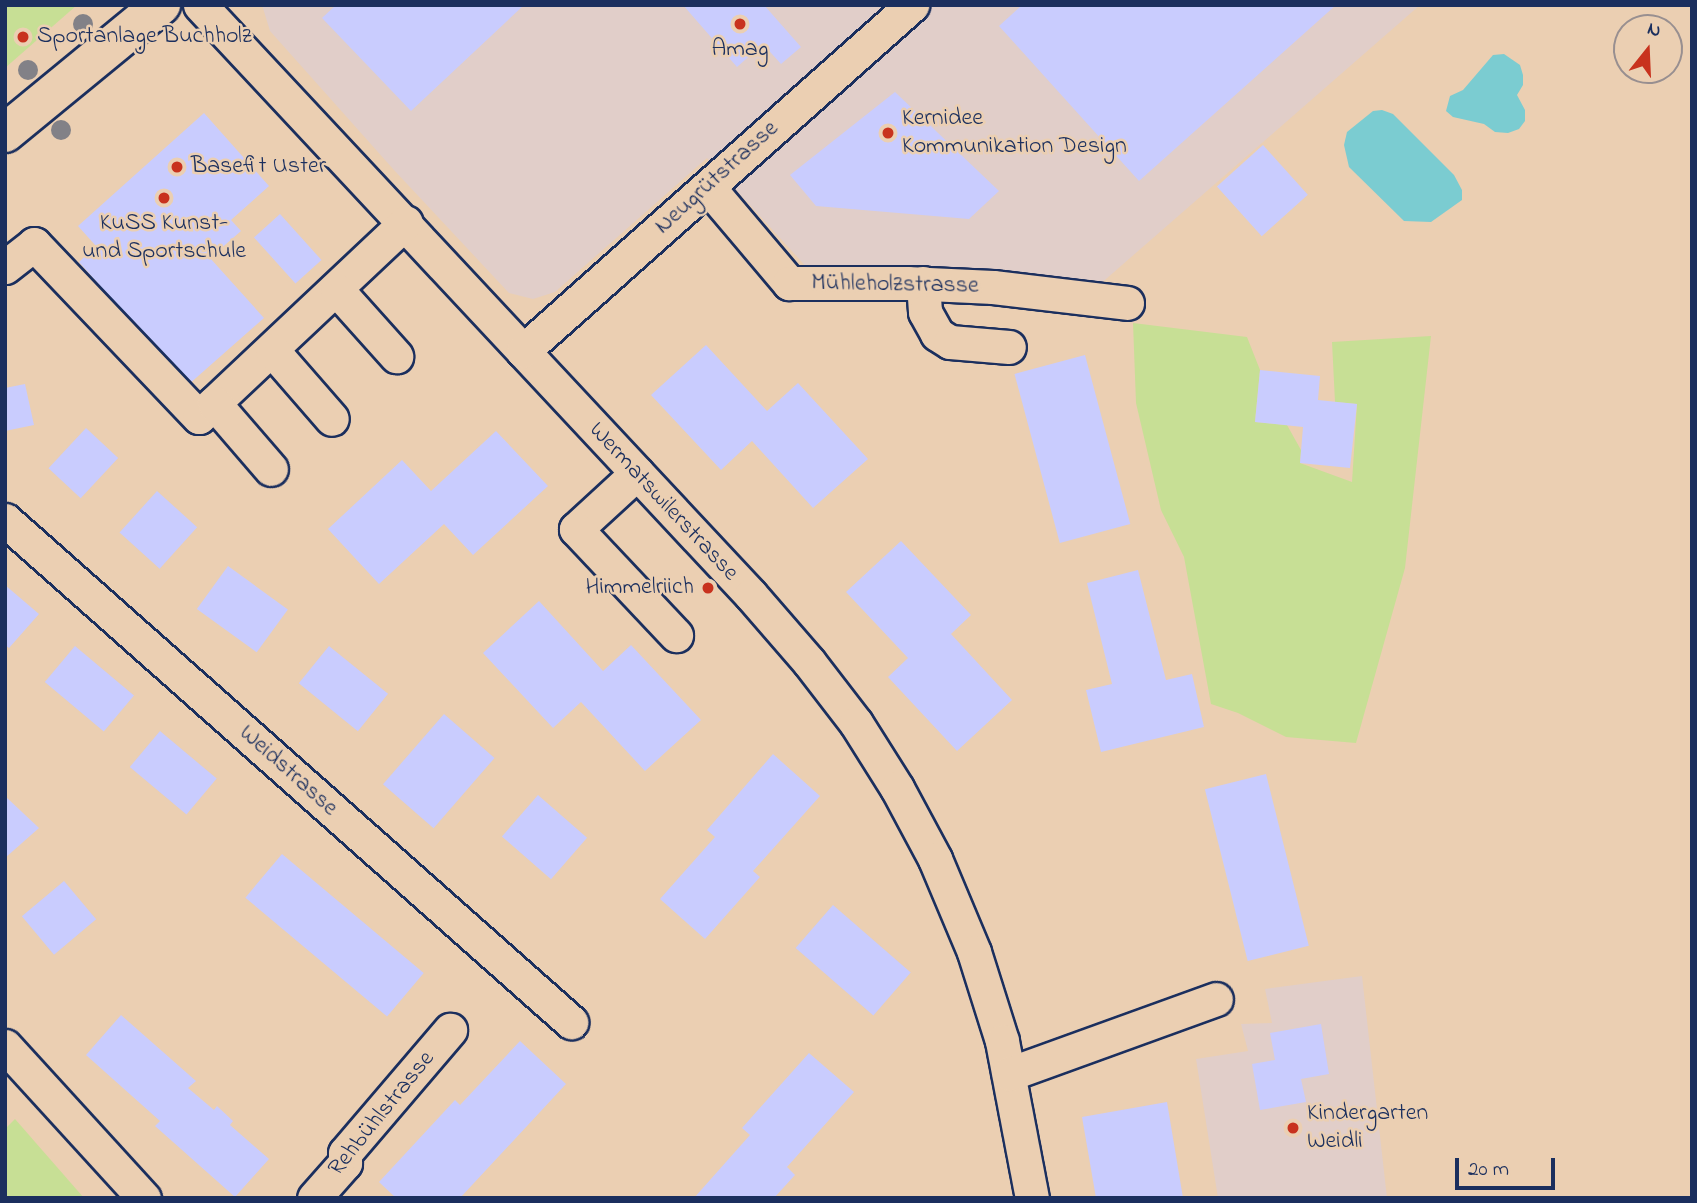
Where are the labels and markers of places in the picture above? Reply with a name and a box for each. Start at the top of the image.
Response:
marker: Amag [732,16,748,32]
place label: Sportanlage Buchholz [37,23,252,51]
marker: Sportanlage Buchholz [15,29,31,45]
place label: Amag [711,36,769,64]
place label: Kernidee Kommunikation Design [902,105,1127,161]
marker: Kernidee Kommunikation Design [880,125,896,141]
place label: Basefit Uster [191,153,326,181]
marker: Basefit Uster [169,159,185,175]
marker: KuSS Kunst- und Sportschule [156,190,172,206]
place label: KuSS Kunst- und Sportschule [82,210,246,266]
place label: Himmelriich [586,574,694,602]
marker: Himmelriich [700,580,716,596]
place label: Kindergarten Weidli [1307,1100,1428,1156]
marker: Kindergarten Weidli [1285,1120,1301,1136]

